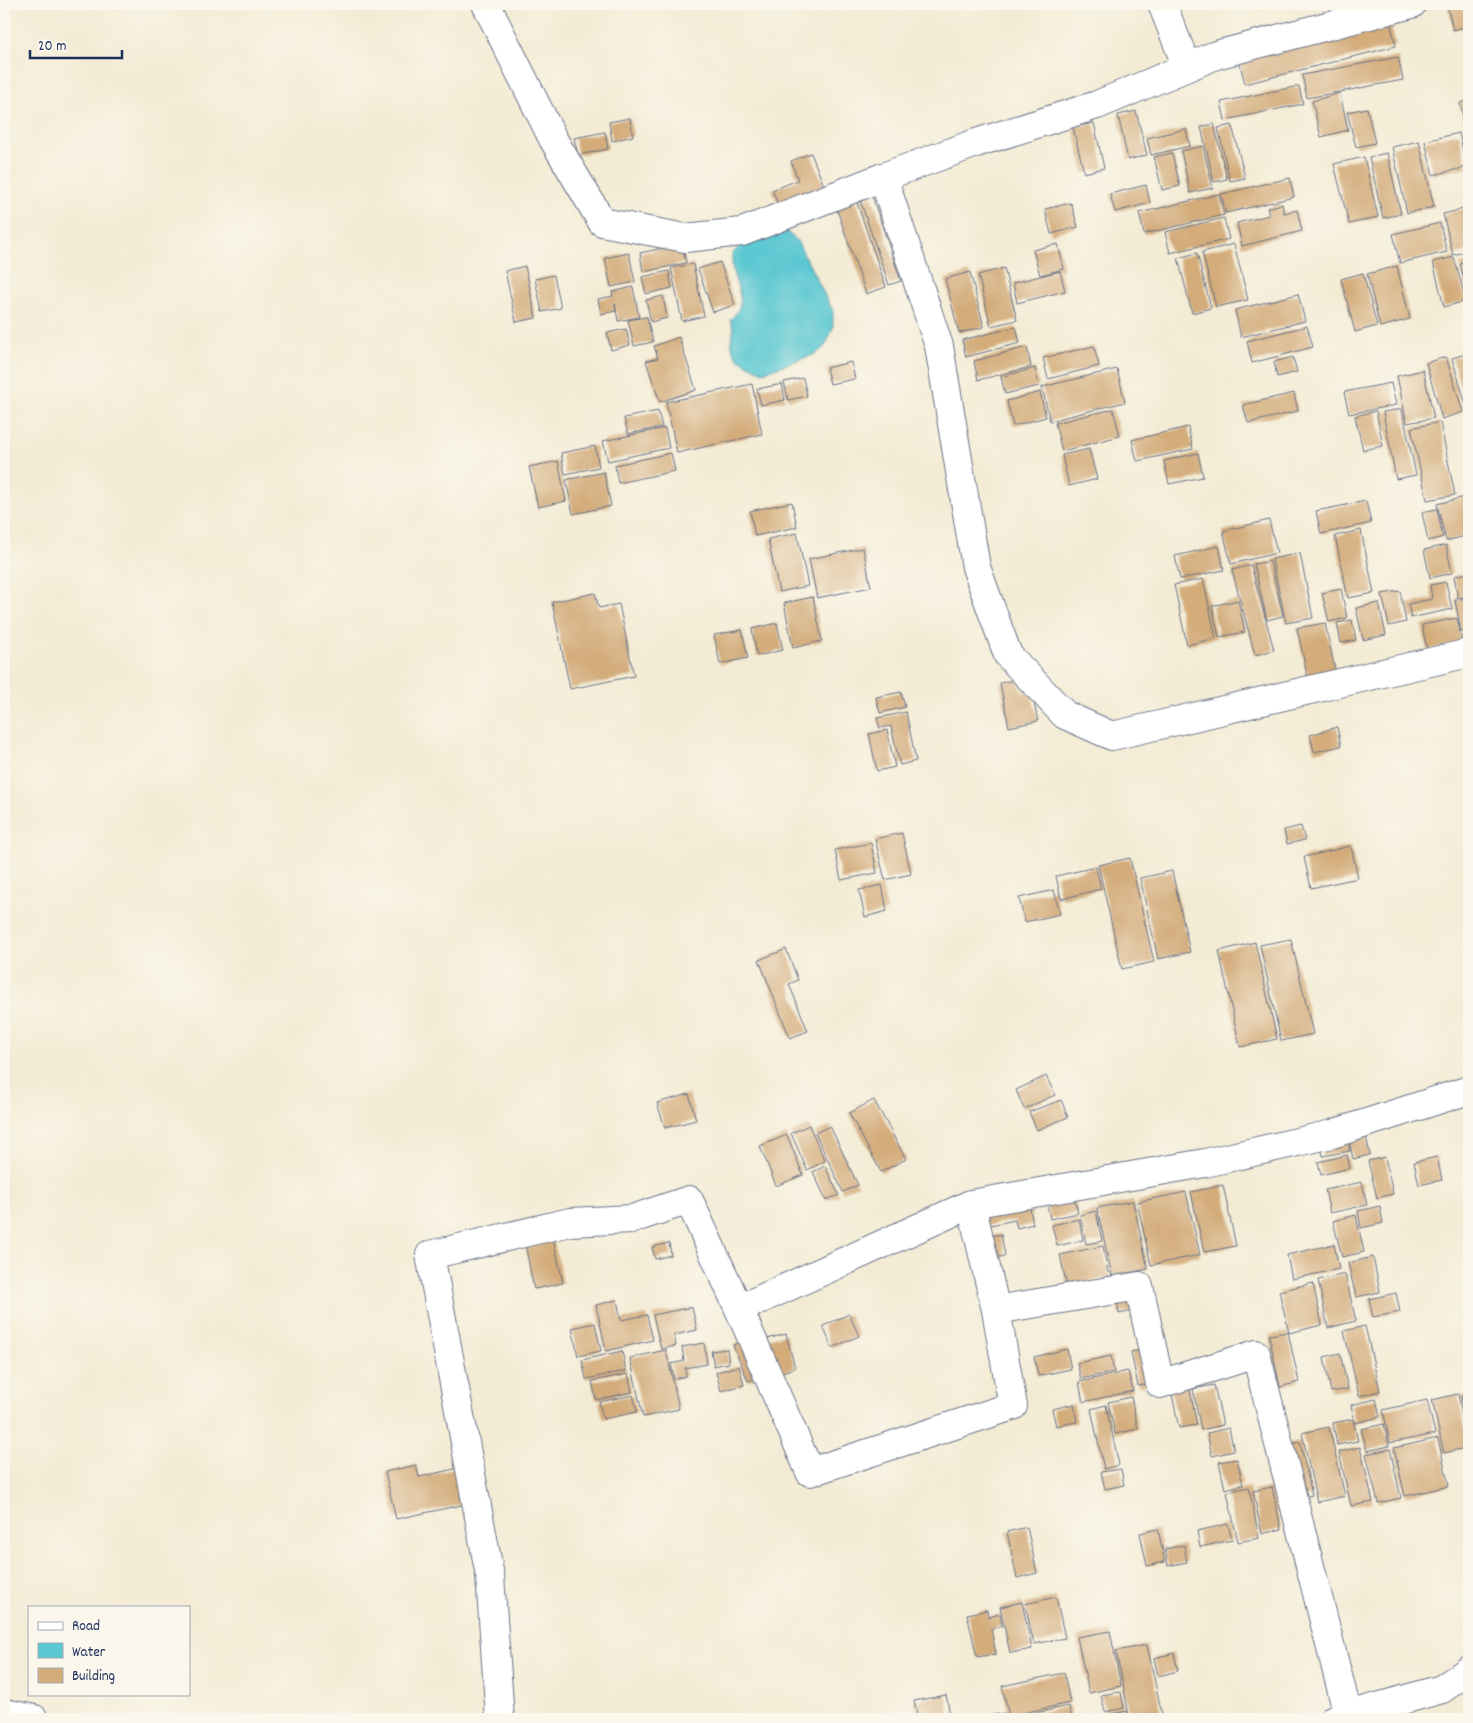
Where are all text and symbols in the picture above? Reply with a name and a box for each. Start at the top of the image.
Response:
scale bar [30,28,122,60]
text: 20 m [38,36,66,58]
legend [28,1606,190,1696]
text: Road [72,1616,100,1638]
text: Water [72,1642,106,1664]
text: Building [72,1666,115,1688]

